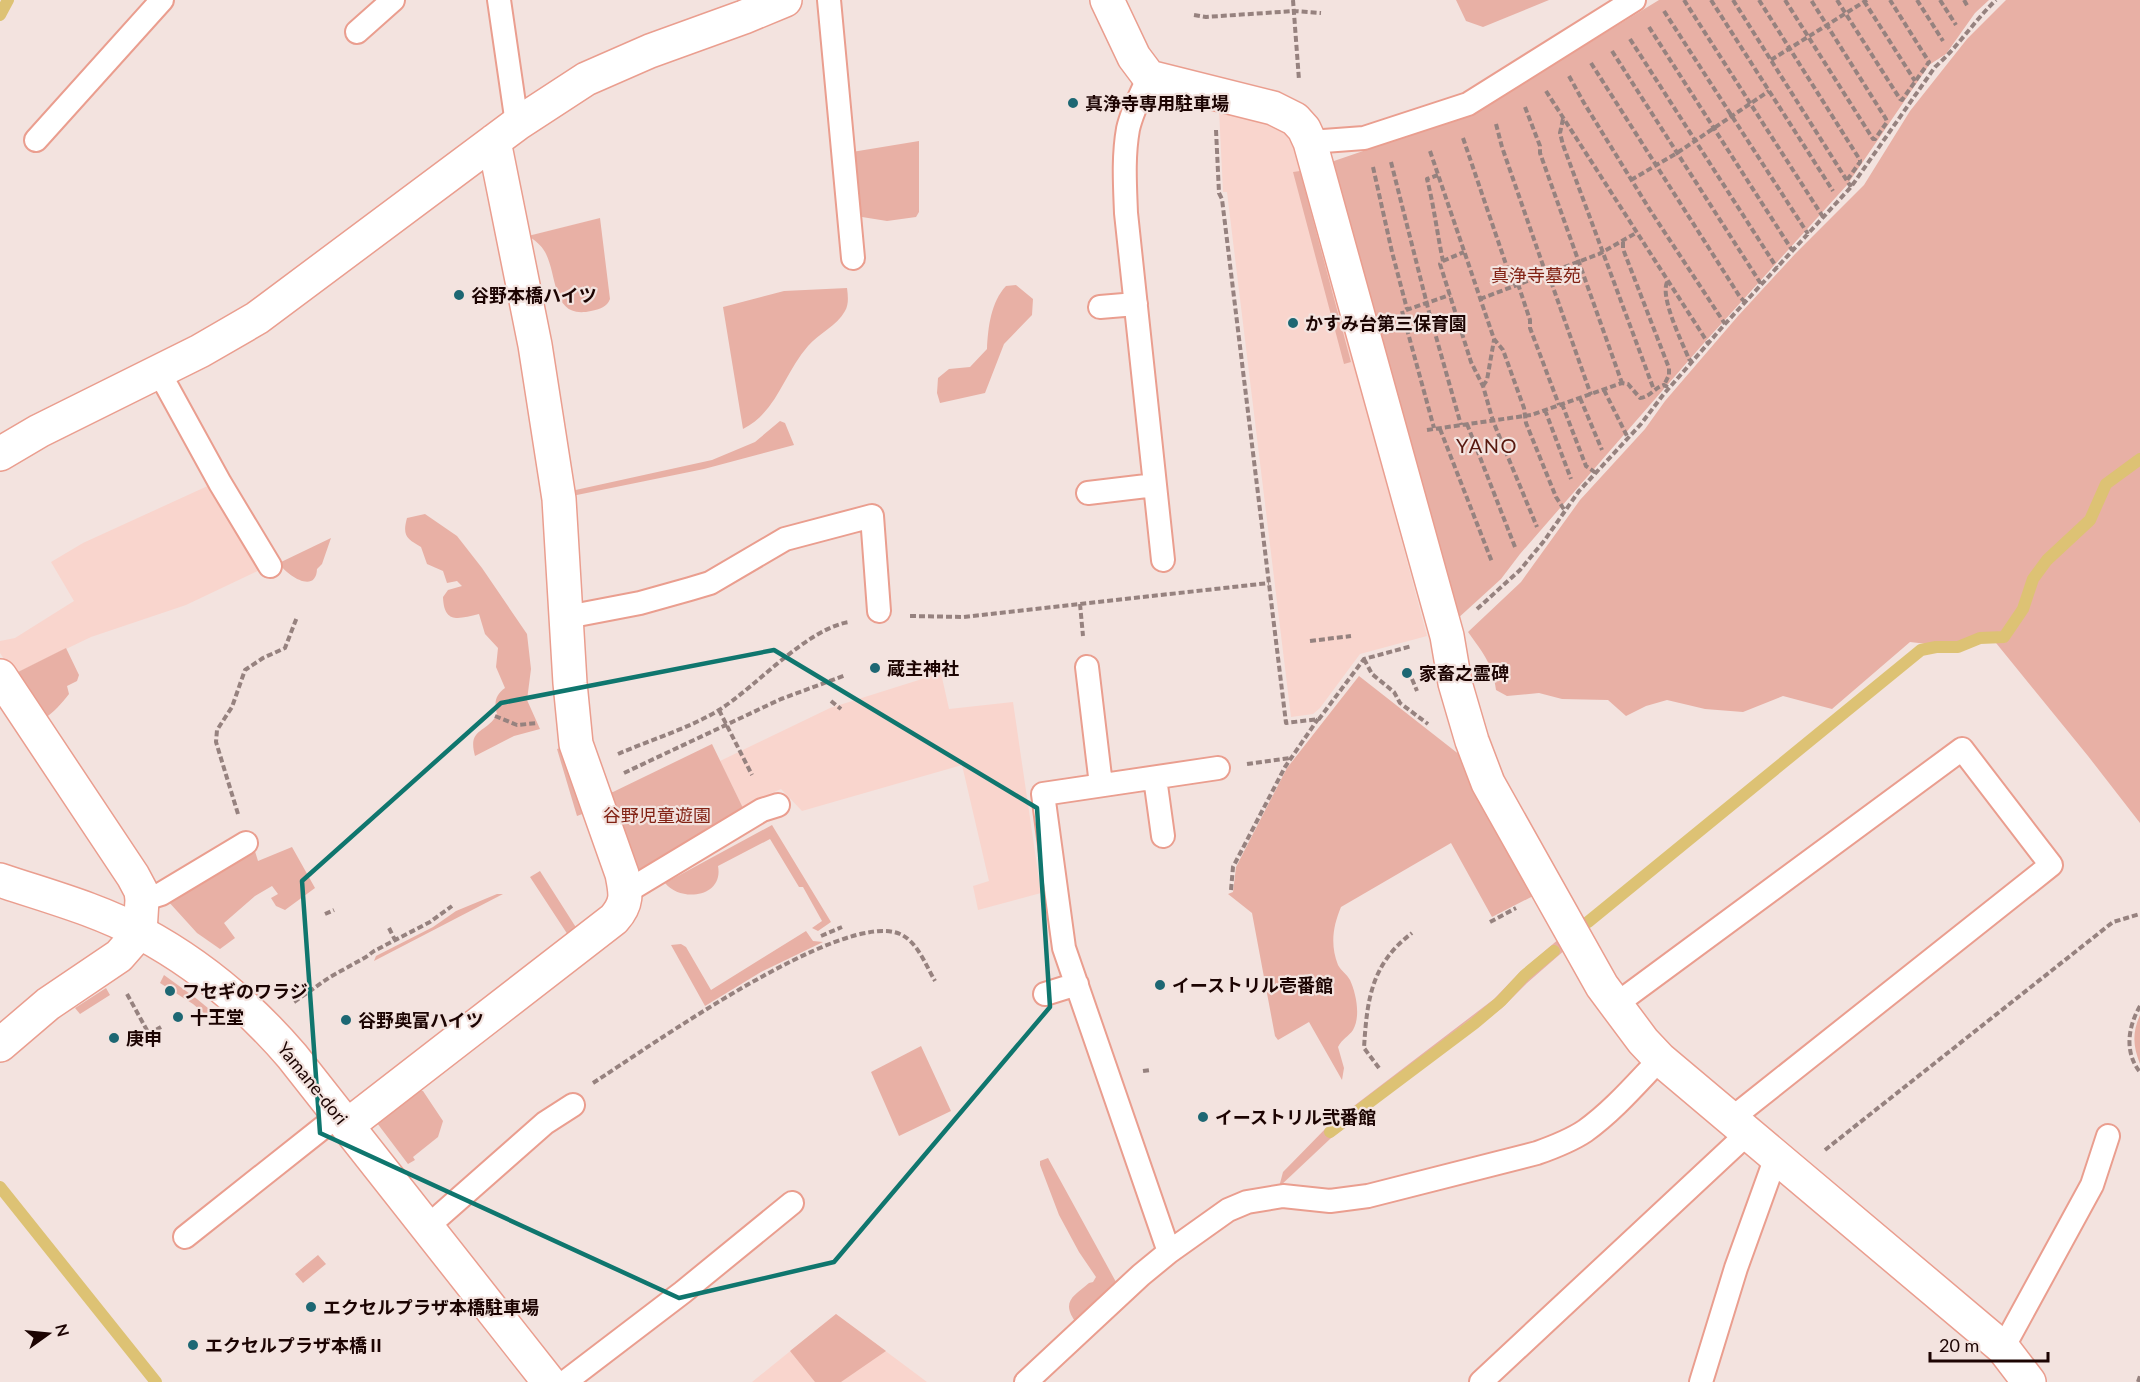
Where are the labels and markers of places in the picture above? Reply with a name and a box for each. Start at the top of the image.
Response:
place label: 真浄寺専用駐車場 [1085,92,1229,114]
marker: 真浄寺専用駐車場 [1066,96,1080,110]
place label: 谷野本橋ハイツ [471,284,597,306]
marker: 谷野本橋ハイツ [452,288,466,302]
place label: かすみ台第三保育園 [1305,312,1467,334]
marker: かすみ台第三保育園 [1286,316,1300,330]
place label: 蔵主神社 [887,657,959,679]
marker: 蔵主神社 [868,661,882,675]
place label: 家畜之霊碑 [1419,662,1509,684]
marker: 家畜之霊碑 [1400,666,1414,680]
place label: イーストリル壱番館 [1172,974,1333,996]
marker: イーストリル壱番館 [1153,978,1167,992]
place label: フセギのワラジ [182,980,308,1002]
marker: フセギのワラジ [163,984,177,998]
place label: 十王堂 [190,1006,244,1028]
place label: 谷野奥富ハイツ [358,1009,484,1031]
marker: 十王堂 [171,1010,185,1024]
marker: 谷野奥富ハイツ [339,1013,353,1027]
place label: 庚申 [126,1027,162,1049]
marker: 庚申 [107,1031,121,1045]
place label: イーストリル弐番館 [1215,1106,1376,1128]
marker: イーストリル弐番館 [1196,1110,1210,1124]
place label: エクセルプラザ本橋駐車場 [323,1296,539,1318]
marker: エクセルプラザ本橋駐車場 [304,1300,318,1314]
place label: エクセルプラザ本橋Ⅱ [205,1334,385,1356]
marker: エクセルプラザ本橋Ⅱ [186,1338,200,1352]

